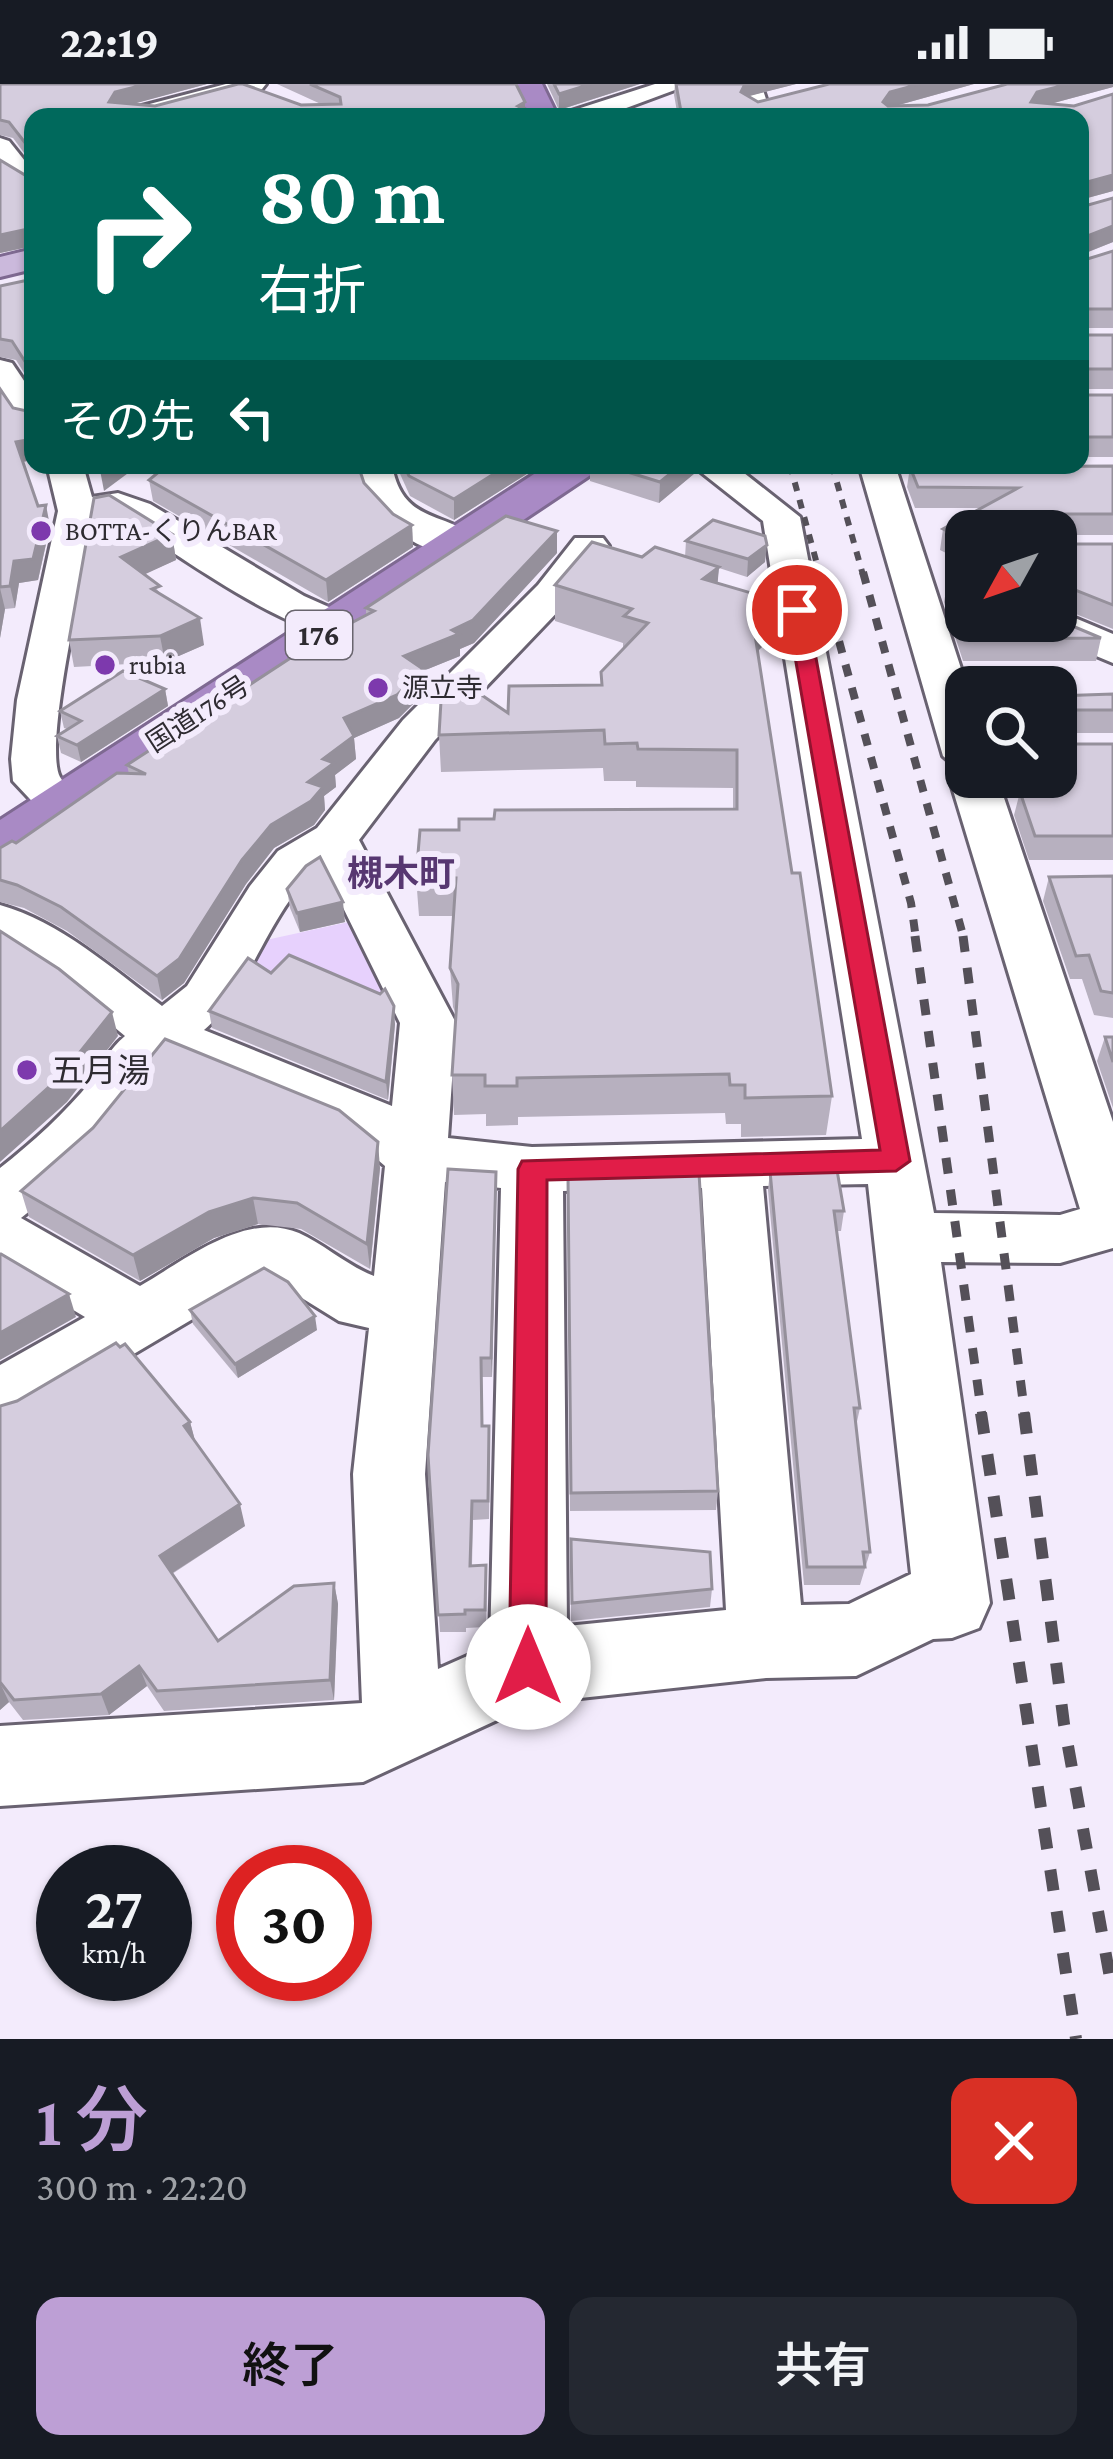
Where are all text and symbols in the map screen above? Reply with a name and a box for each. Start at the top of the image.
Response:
text: 22:19 [60,17,159,67]
text: 80 m [258,148,445,241]
icon: right [60,156,216,312]
text: 右折 [258,261,366,321]
icon: left [219,384,285,450]
text: その先 [60,397,195,447]
north arrow [945,510,1077,642]
map controls [945,510,1077,798]
place label: BOTTA-くりんBAR [65,516,278,546]
marker: BOTTA-くりんBAR [28,518,54,544]
pin [746,559,848,661]
icon: arrive [764,577,830,643]
road number: 176 [286,611,352,659]
place label: rubia [129,650,186,680]
marker: rubia [92,652,118,678]
button: search [945,666,1077,798]
street label: 国道176号 [141,670,255,758]
place label: 源立寺 [402,673,483,703]
marker: 源立寺 [365,675,391,701]
district label: 槻木町 [347,854,455,894]
place label: 五月湯 [51,1052,150,1089]
marker: 五月湯 [14,1057,40,1083]
position arrow [465,1604,591,1730]
speed limit sign: 30 [216,1845,372,2001]
text: 27 [85,1874,143,1941]
text: km/h [82,1936,146,1969]
button: close [951,2078,1077,2204]
text: 1 分 [36,2080,147,2160]
text: 300 m · 22:20 [36,2165,248,2208]
button: 終了 [36,2297,545,2435]
button: 共有 [569,2297,1077,2435]

